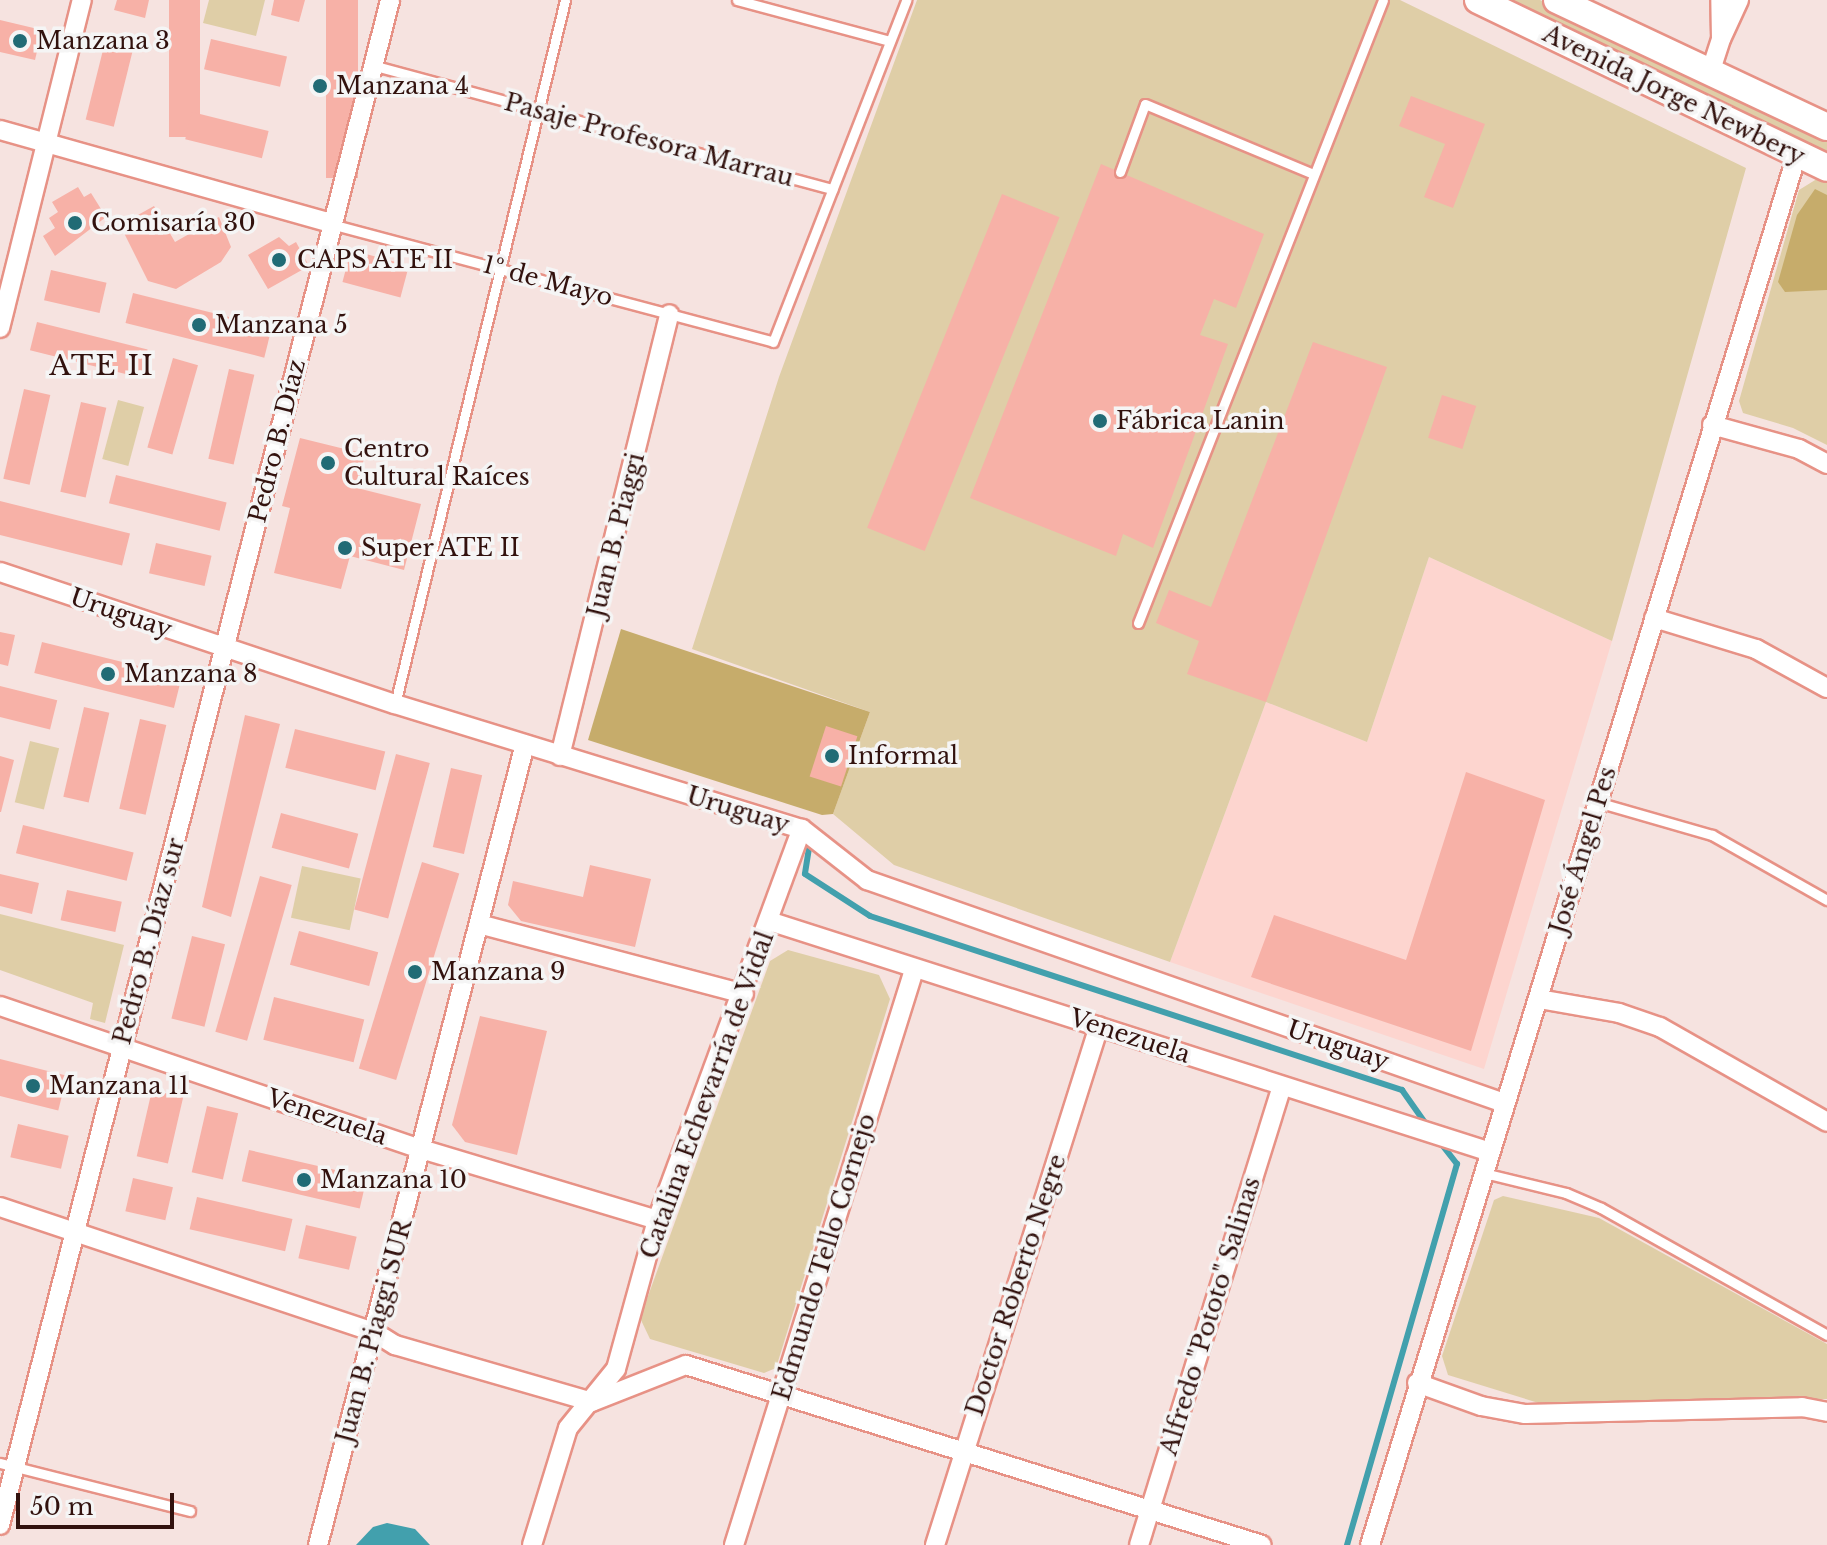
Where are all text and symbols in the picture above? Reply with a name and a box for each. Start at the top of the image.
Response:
street label: Avenida Jorge Newbery [1538,19,1810,171]
place label: Manzana 3 [36,27,170,55]
marker: Manzana 3 [11,32,29,50]
place label: Manzana 4 [336,72,469,100]
marker: Manzana 4 [311,77,329,95]
street label: Pasaje Profesora Marrau [501,87,797,193]
place label: Comisaría 30 [91,209,256,237]
marker: Comisaría 30 [66,214,84,232]
place label: CAPS ATE II [297,246,454,274]
marker: CAPS ATE II [268,249,290,271]
street label: 1º de Mayo [480,250,616,312]
place label: Manzana 5 [215,311,348,339]
marker: Manzana 5 [190,316,208,334]
district label: ATE II [49,349,155,383]
street label: Pedro B. Díaz [243,356,311,526]
place label: Fábrica Lanin [1116,407,1285,435]
marker: Fábrica Lanin [1091,412,1109,430]
place label: Centro Cultural Raíces [344,435,530,491]
street label: Juan B. Piaggi [582,450,650,620]
marker: Centro Cultural Raíces [319,454,337,472]
place label: Super ATE II [361,534,521,562]
marker: Super ATE II [336,539,354,557]
street label: Uruguay [66,582,176,644]
place label: Manzana 8 [124,660,258,688]
marker: Manzana 8 [99,665,117,683]
place label: Informal [848,742,958,770]
marker: Informal [823,747,841,765]
street label: José Ángel Pes [1544,762,1622,938]
street label: Uruguay [683,781,793,839]
street label: Pedro B. Díaz sur [108,835,190,1047]
street label: Catalina Echevarría de Vidal [634,927,780,1263]
place label: Manzana 9 [431,958,566,986]
marker: Manzana 9 [406,963,424,981]
street label: Venezuela [1066,1003,1194,1069]
street label: Uruguay [1283,1014,1393,1076]
place label: Manzana 11 [49,1072,190,1100]
marker: Manzana 11 [24,1077,42,1095]
street label: Venezuela [263,1083,391,1151]
street label: Edmundo Tello Cornejo [767,1110,881,1404]
street label: Doctor Roberto Negre [960,1150,1072,1420]
place label: Manzana 10 [320,1166,467,1194]
marker: Manzana 10 [295,1171,313,1189]
street label: Alfredo "Pototo" Salinas [1154,1173,1266,1459]
street label: Juan B. Piaggi SUR [330,1216,418,1446]
scale bar [20,1477,178,1527]
text: 50 m [30,1492,93,1521]

